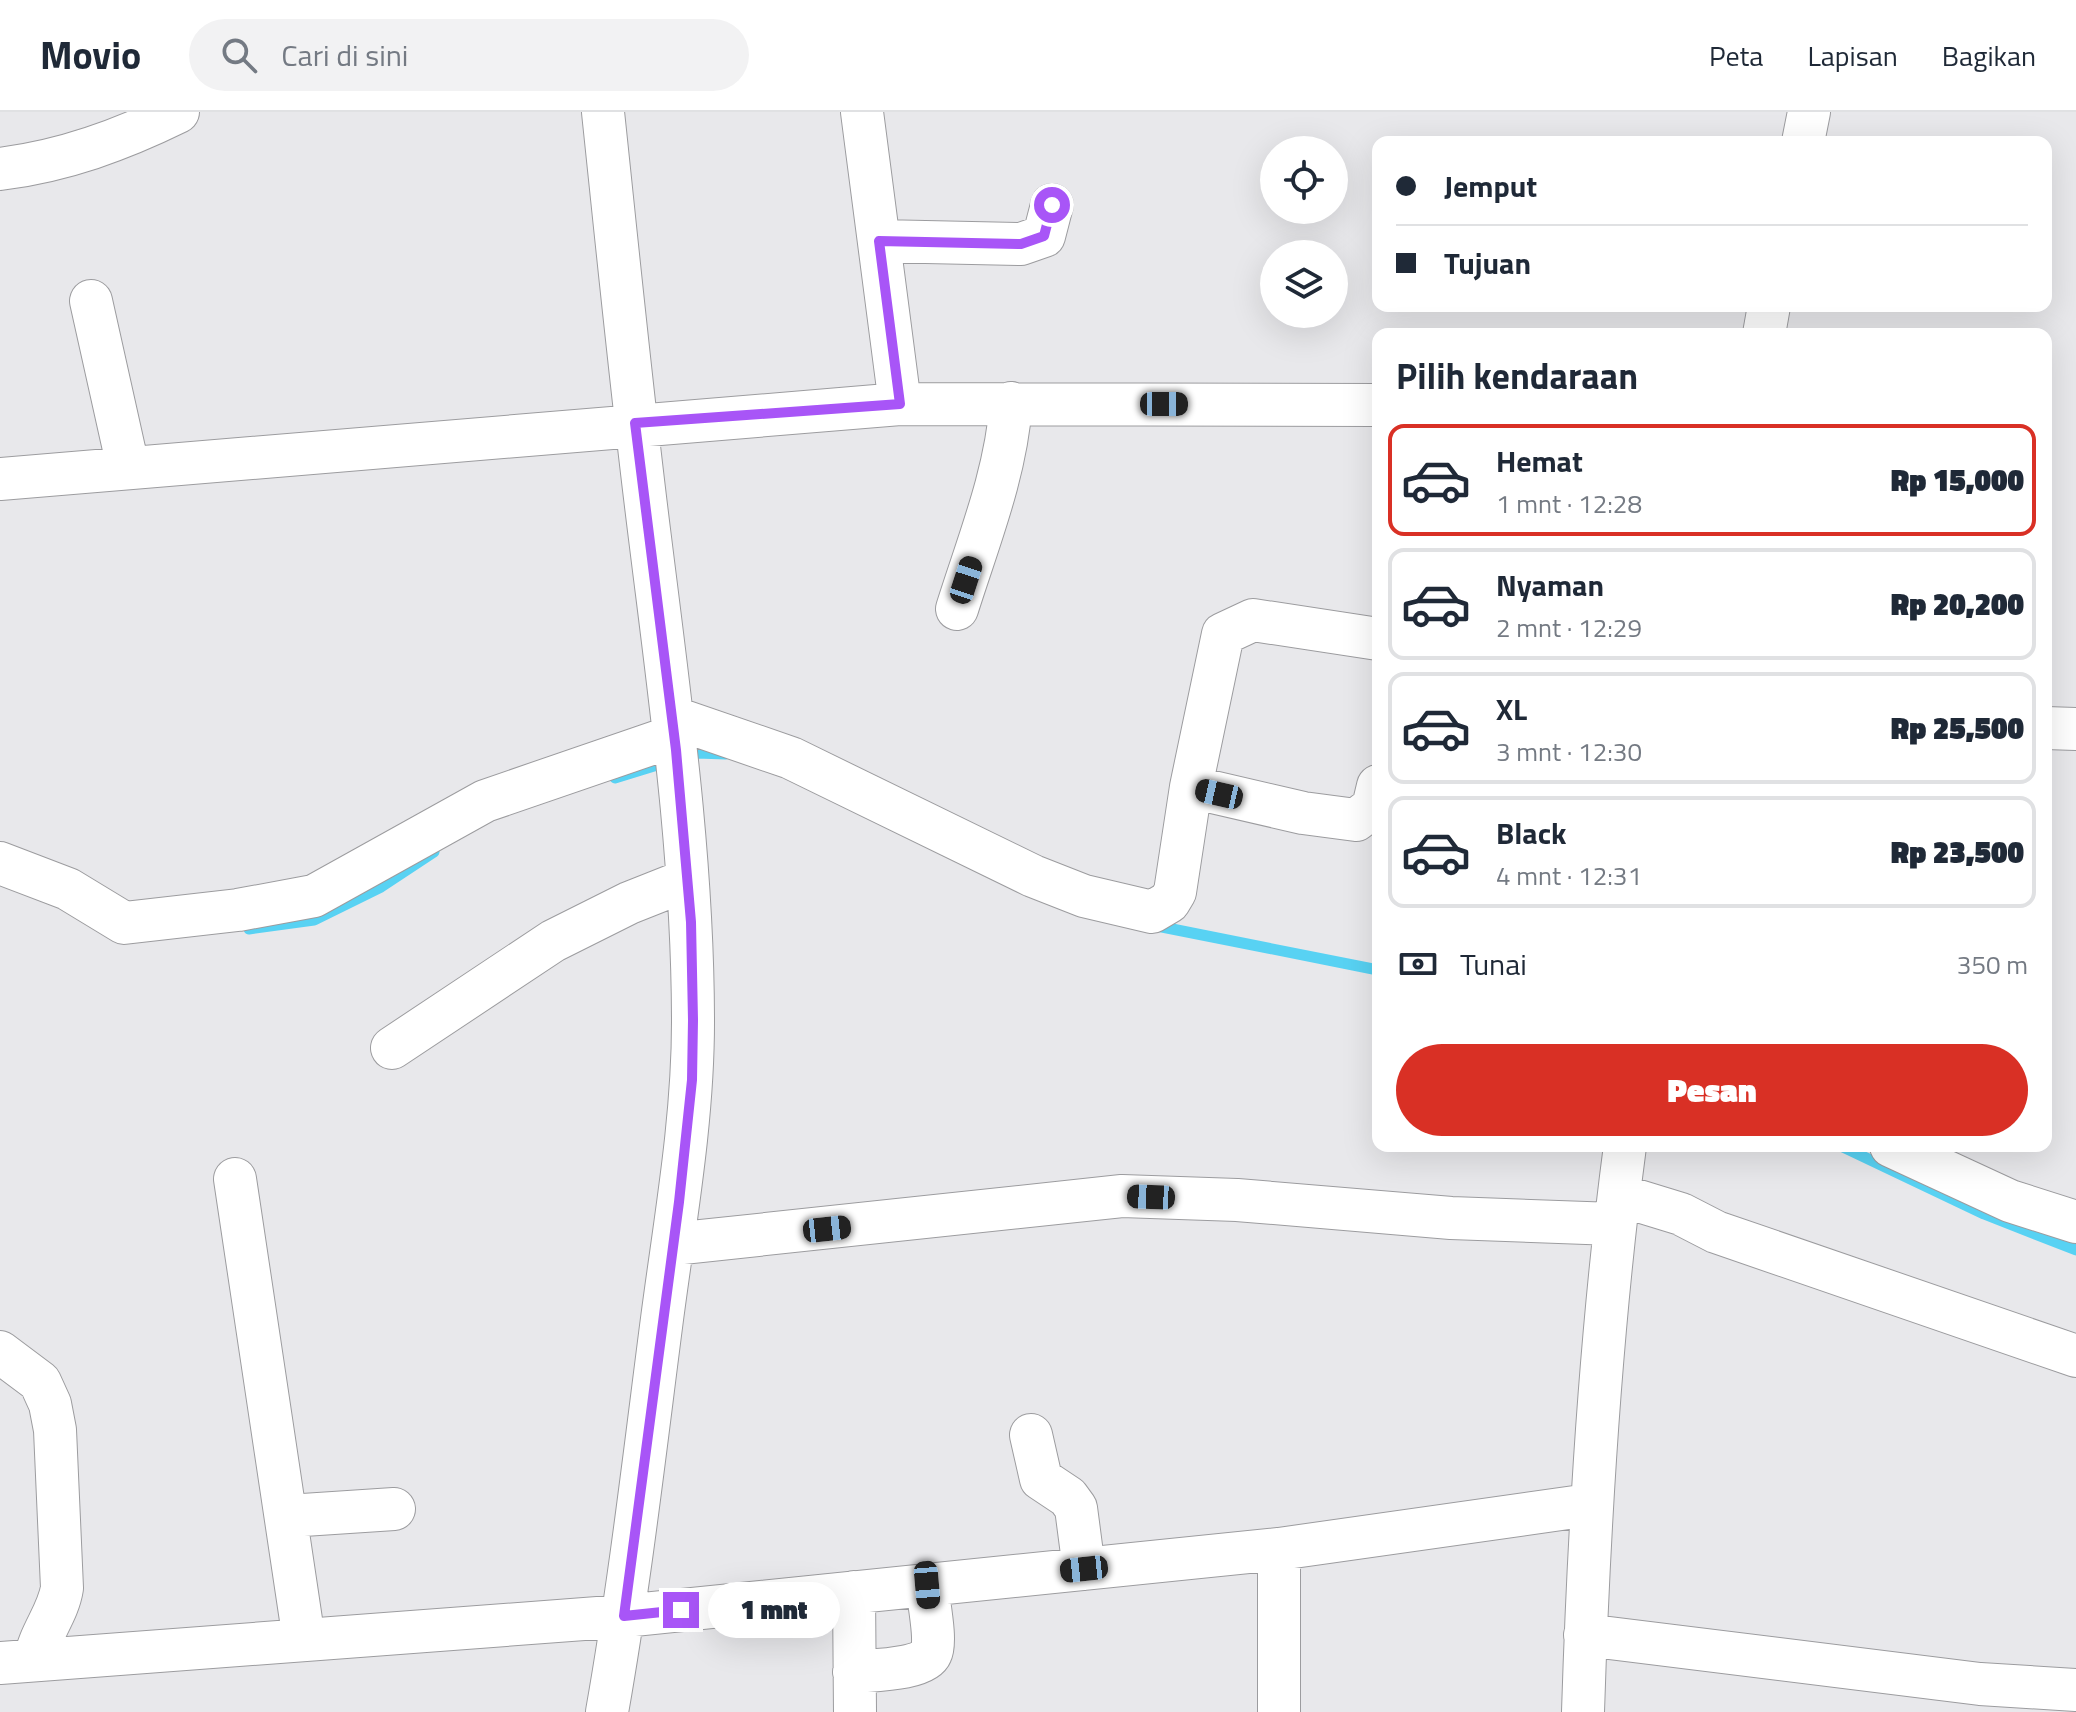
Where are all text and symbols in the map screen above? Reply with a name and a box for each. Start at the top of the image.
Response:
search box [189,19,749,91]
text: Movio [40,26,141,84]
text: Cari di sini [281,32,408,78]
icon: search [217,33,261,77]
text: Peta [1709,34,1763,77]
text: Lapisan [1807,34,1898,77]
text: Bagikan [1942,34,2036,77]
map controls [1260,136,1348,328]
button: locate [1260,136,1348,224]
text: Jemput [1444,163,1537,209]
route start [1034,187,1070,223]
button: layers [1260,240,1348,328]
text: Tujuan [1444,240,1531,286]
text: Pilih kendaraan [1396,348,1638,403]
car [1140,392,1188,416]
text: Hemat [1496,438,1583,484]
icon: car [1400,444,1472,516]
text: Rp 15,000 [1891,457,2024,503]
text: 1 mnt · 12:28 [1496,484,1642,523]
car [947,553,985,607]
text: Nyaman [1496,562,1604,608]
icon: car [1400,568,1472,640]
text: Rp 20,200 [1891,581,2024,627]
text: 2 mnt · 12:29 [1496,608,1642,647]
text: XL [1496,686,1527,732]
icon: car [1400,692,1472,764]
text: Rp 25,500 [1891,705,2024,751]
text: 3 mnt · 12:30 [1496,732,1642,771]
car [1193,777,1245,811]
text: Black [1496,810,1567,856]
icon: car [1400,816,1472,888]
text: Rp 23,500 [1891,829,2024,875]
text: 4 mnt · 12:31 [1496,856,1642,895]
text: Tunai [1460,941,1527,987]
icon: cash [1396,942,1440,986]
text: 350 m [1957,945,2028,984]
button: Pesan [1396,1044,2028,1136]
car [1127,1184,1175,1210]
car [802,1215,852,1243]
car [1059,1555,1109,1583]
car [913,1560,941,1610]
callout: 1 mnt [709,1582,841,1638]
text: 1 mnt [741,1590,807,1629]
route end [663,1592,699,1628]

